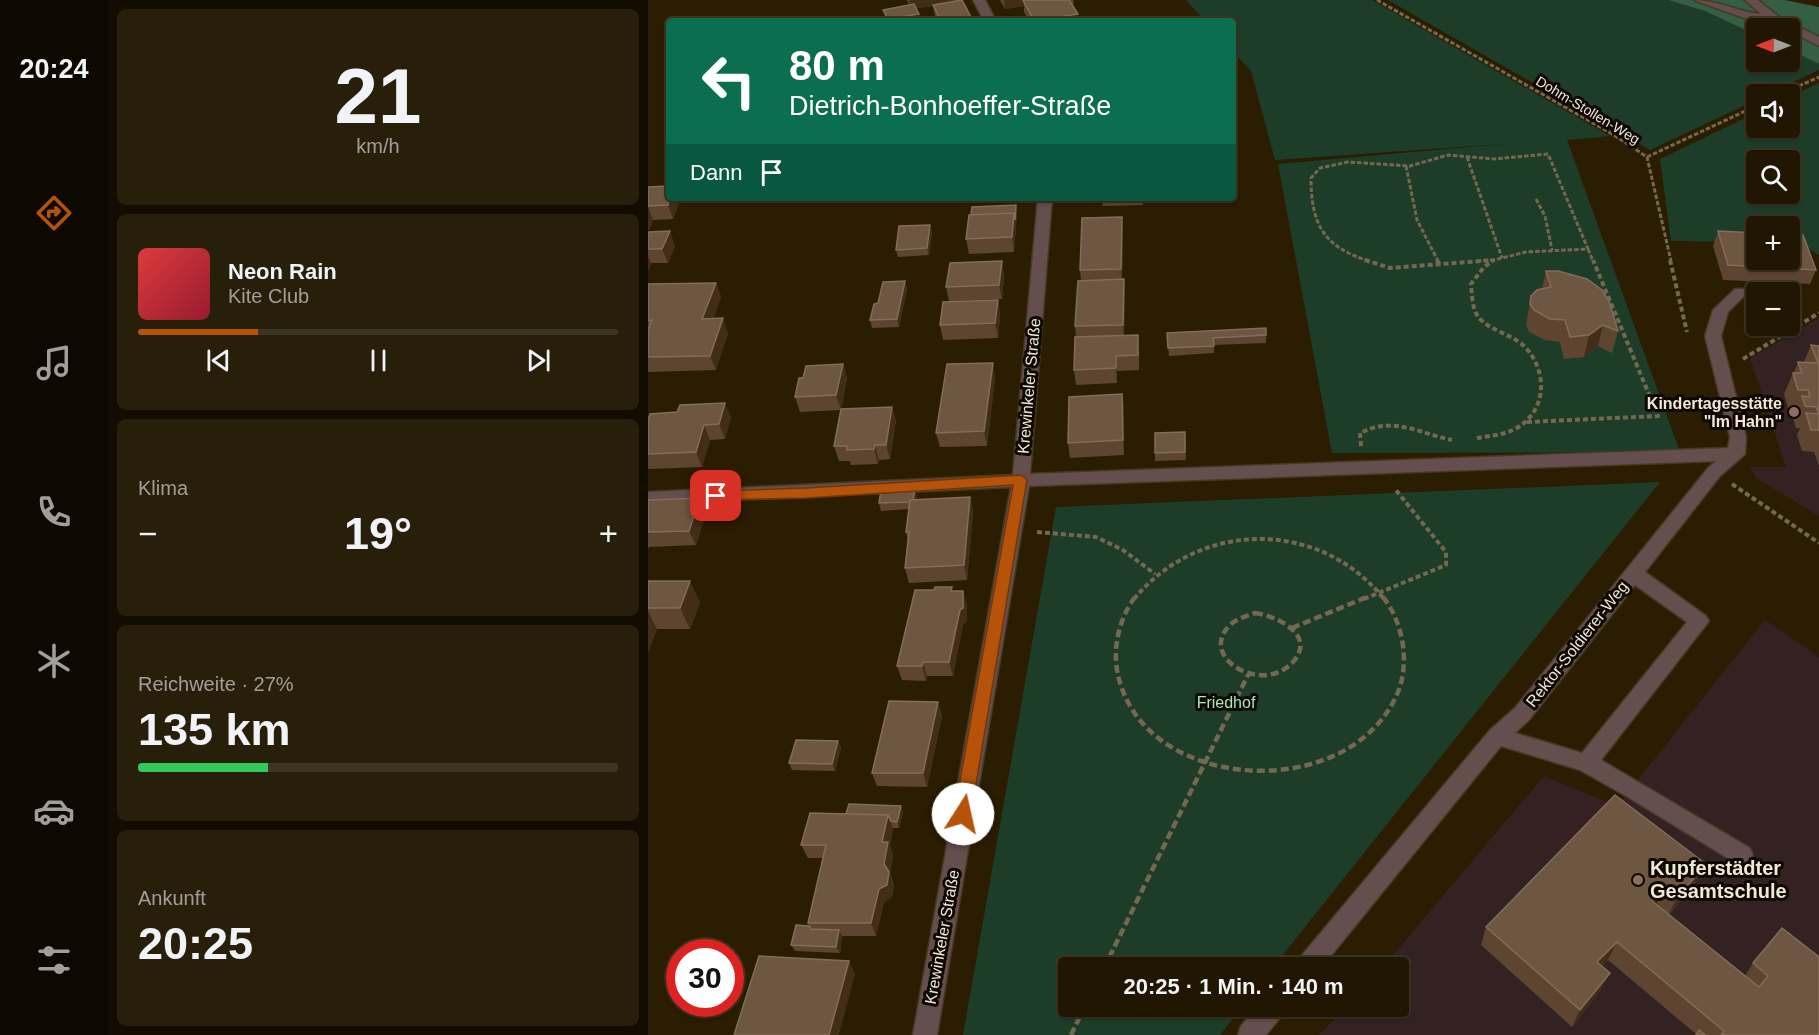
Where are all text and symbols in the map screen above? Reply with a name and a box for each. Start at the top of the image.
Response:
north arrow [1746,18,1800,72]
map controls [1746,18,1800,336]
icon: left [690,42,768,120]
text: 80 m [789,42,885,89]
text: 21 [335,52,421,140]
text: 20:24 [19,54,89,84]
street label: Dohm-Stollen-Weg [1533,73,1643,147]
button: sound [1746,84,1800,138]
text: Dietrich-Bonhoeffer-Straße [789,91,1111,121]
text: km/h [356,135,400,157]
button: search [1746,150,1800,204]
icon: arrive [755,156,788,189]
text: Dann [690,160,743,185]
icon: directions [33,192,75,234]
button: + [1746,216,1800,270]
text: Neon Rain [228,259,337,284]
button: − [1746,282,1800,336]
text: Kite Club [228,285,309,307]
street label: Krewinkeler Straße [1015,317,1043,455]
icon: music [33,342,75,384]
icon: previous [202,344,235,377]
icon: pause [362,344,395,377]
icon: next [522,344,555,377]
place label: Kindertagesstätte "Im Hahn" [1647,395,1782,430]
marker: Kindertagesstätte "Im Hahn" [1787,405,1801,419]
pin [690,470,741,521]
text: Klima [138,477,188,499]
icon: arrive [699,479,732,512]
icon: phone [33,491,75,533]
text: 19° [344,508,412,559]
text: − [138,515,157,552]
text: + [599,515,618,552]
street label: Rektor-Soldierer-Weg [1523,578,1631,710]
icon: climate [33,640,75,682]
text: Reichweite · 27% [138,673,294,695]
park label: Friedhof [1197,694,1256,711]
text: 135 km [138,704,291,755]
position arrow [931,782,995,846]
icon: car [33,790,75,832]
place label: Kupferstädter Gesamtschule [1650,857,1787,902]
street label: Krewinkeler Straße [922,868,962,1005]
marker: Kupferstädter Gesamtschule [1631,873,1645,887]
text: Ankunft [138,887,206,909]
text: 20:25 [138,918,253,969]
icon: filters [33,939,75,981]
speed limit sign: 30 [666,939,744,1017]
text: 20:25 · 1 Min. · 140 m [1123,974,1344,999]

